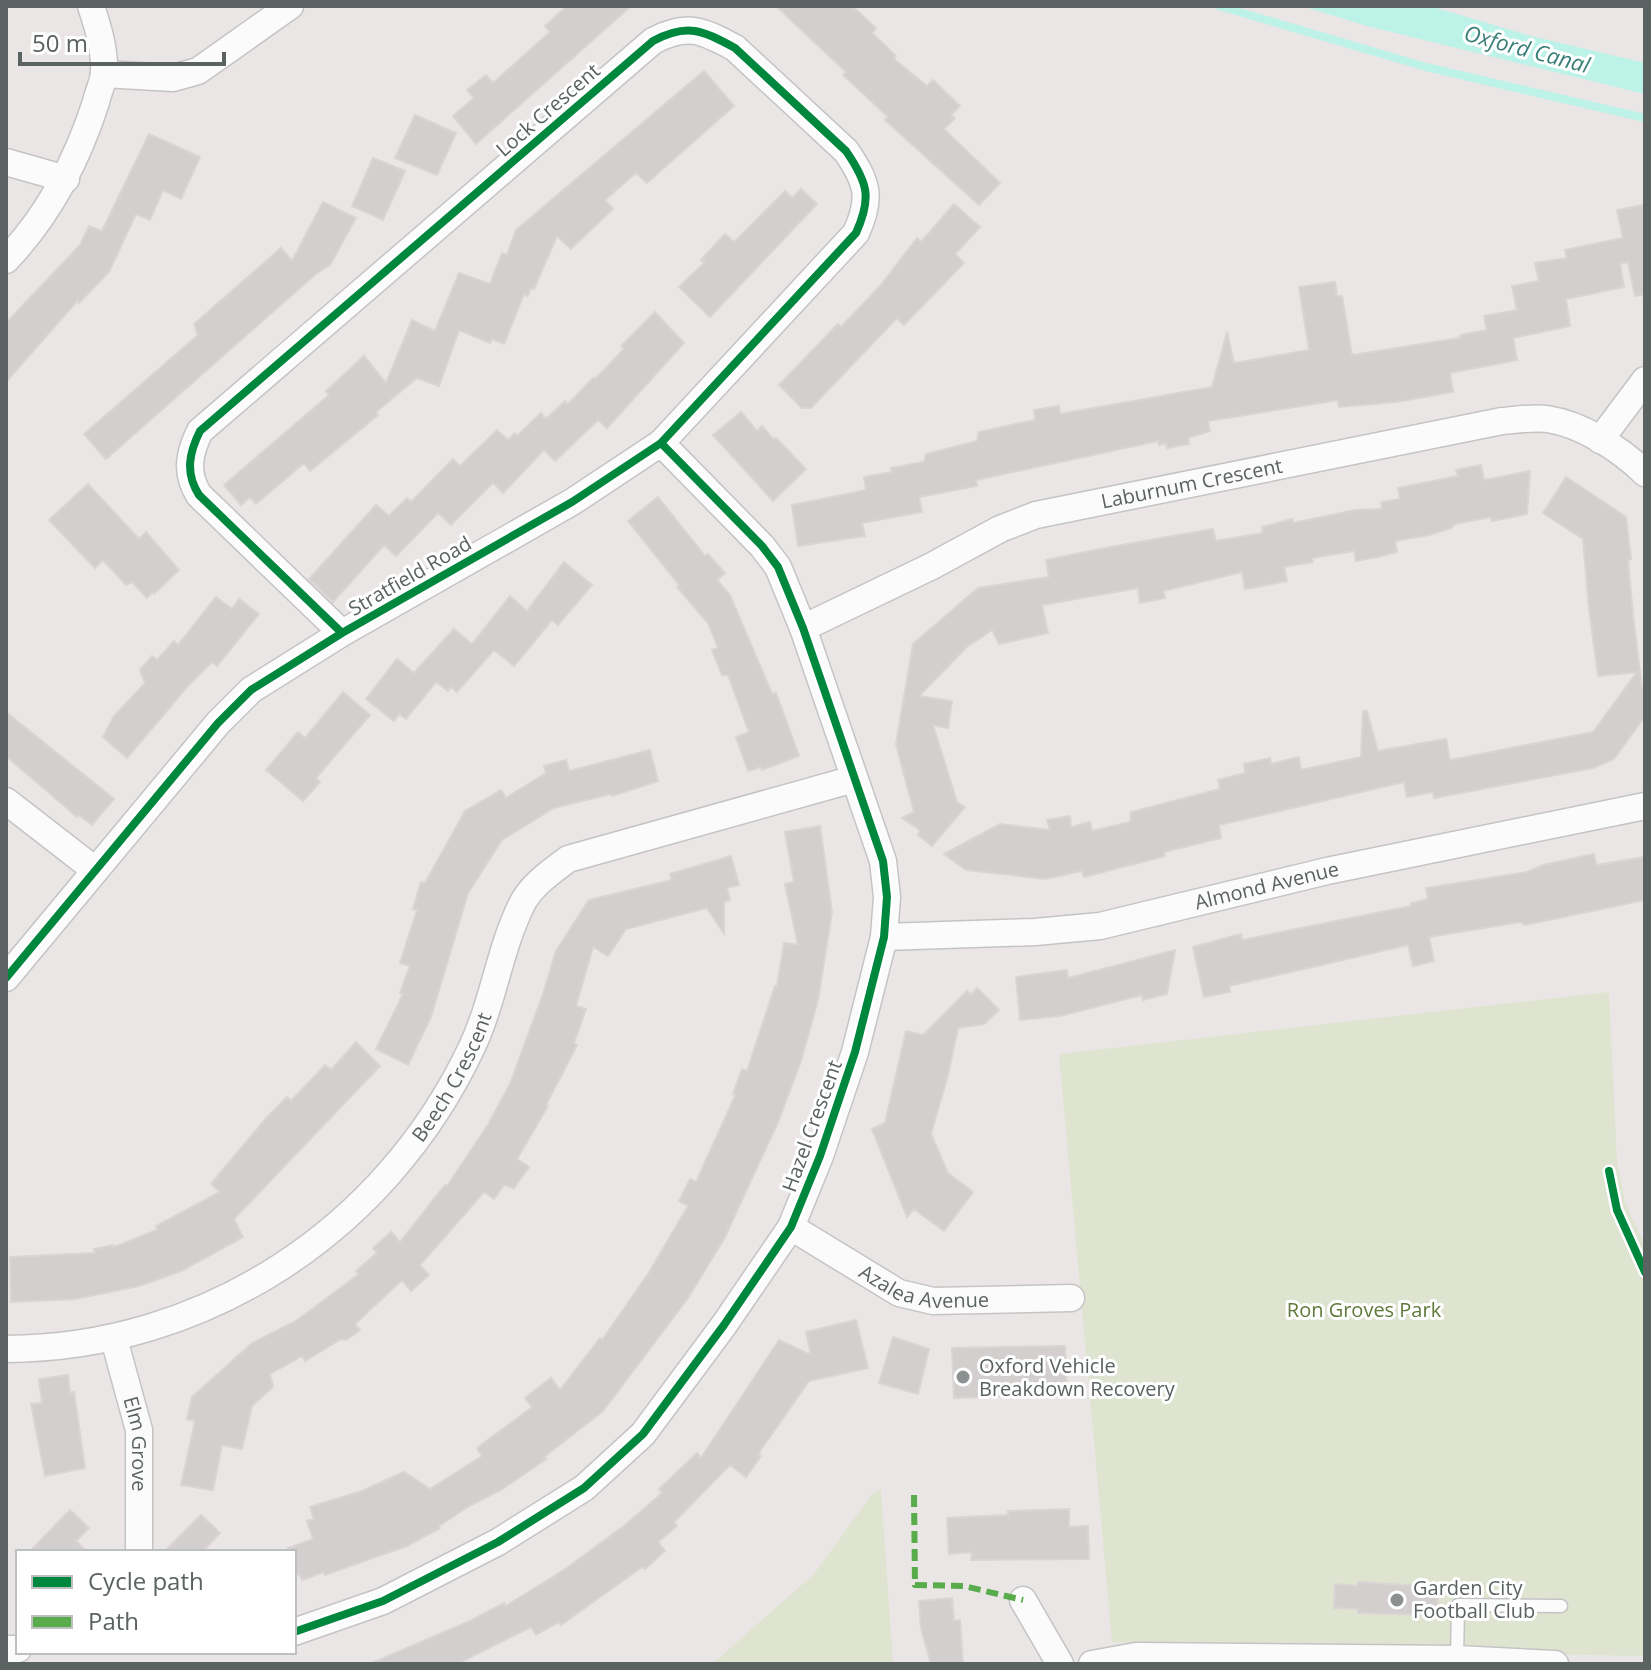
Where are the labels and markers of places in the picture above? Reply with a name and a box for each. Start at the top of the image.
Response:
place label: Oxford Vehicle Breakdown Recovery [979,1352,1176,1402]
marker: Oxford Vehicle Breakdown Recovery [954,1368,972,1386]
place label: Garden City Football Club [1413,1574,1535,1624]
marker: Garden City Football Club [1388,1591,1406,1609]

